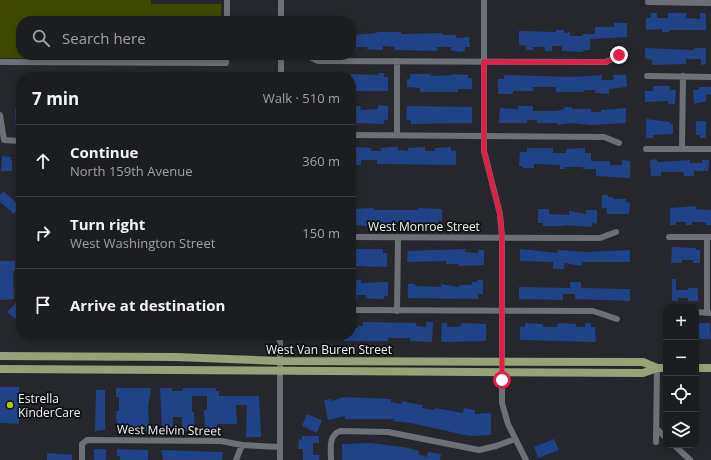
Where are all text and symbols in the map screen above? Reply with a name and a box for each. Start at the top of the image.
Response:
search box [16,16,356,60]
icon: search [30,27,52,49]
text: Search here [62,28,146,48]
route end [610,46,628,64]
text: 7 min [32,87,79,110]
text: Walk · 510 m [263,89,340,107]
text: Continue [70,142,138,162]
icon: ahead [32,150,54,172]
text: 360 m [302,152,340,170]
text: North 159th Avenue [70,162,192,180]
text: Turn right [70,214,145,234]
street label: West Monroe Street [368,218,480,235]
icon: right [32,222,54,244]
text: 150 m [302,224,340,242]
text: West Washington Street [70,234,215,252]
icon: arrive [32,294,54,316]
text: Arrive at destination [70,295,225,315]
map controls [663,304,699,448]
button: + [663,304,699,340]
button: − [663,340,699,376]
street label: West Van Buren Street [266,341,392,358]
route start [493,371,511,389]
button: locate [663,376,699,412]
place label: Estrella KinderCare [18,390,81,421]
marker: Estrella KinderCare [5,400,15,410]
button: layers [663,412,699,448]
street label: West Melvin Street [117,421,221,439]

